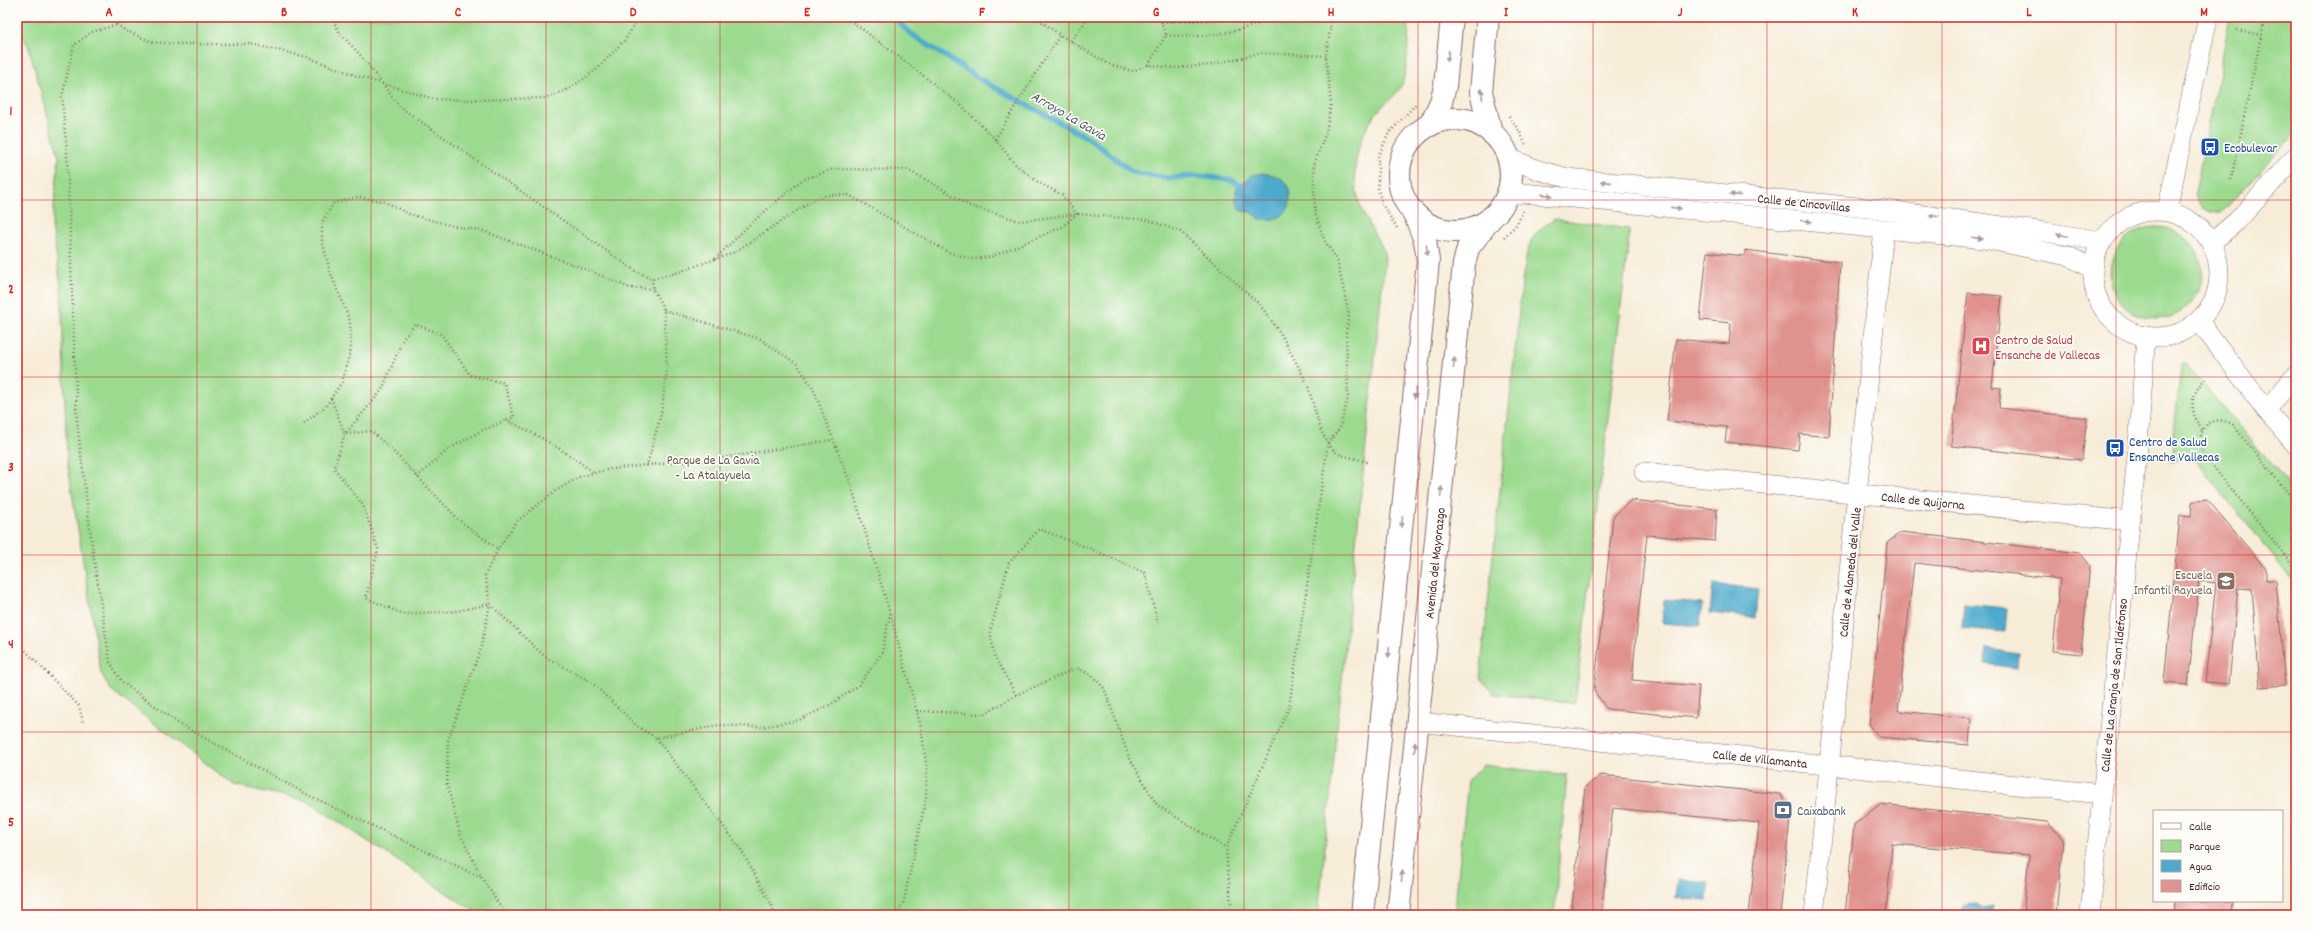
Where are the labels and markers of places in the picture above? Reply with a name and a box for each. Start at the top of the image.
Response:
bus stop icon: Ecobulevar [2199,136,2221,158]
place label: Ecobulevar [2224,140,2277,159]
place label: Centro de Salud Ensanche de Vallecas [1995,332,2100,366]
hospital icon: Centro de Salud Ensanche de Vallecas [1970,335,1992,357]
place label: Centro de Salud Ensanche Vallecas [2129,434,2219,468]
bus stop icon: Centro de Salud Ensanche Vallecas [2104,437,2126,459]
place label: Escuela Infantil Rayuela [2134,567,2213,601]
school or university icon: Escuela Infantil Rayuela [2215,570,2237,592]
bank icon: Caixabank [1772,799,1794,821]
place label: Caixabank [1797,803,1846,822]

